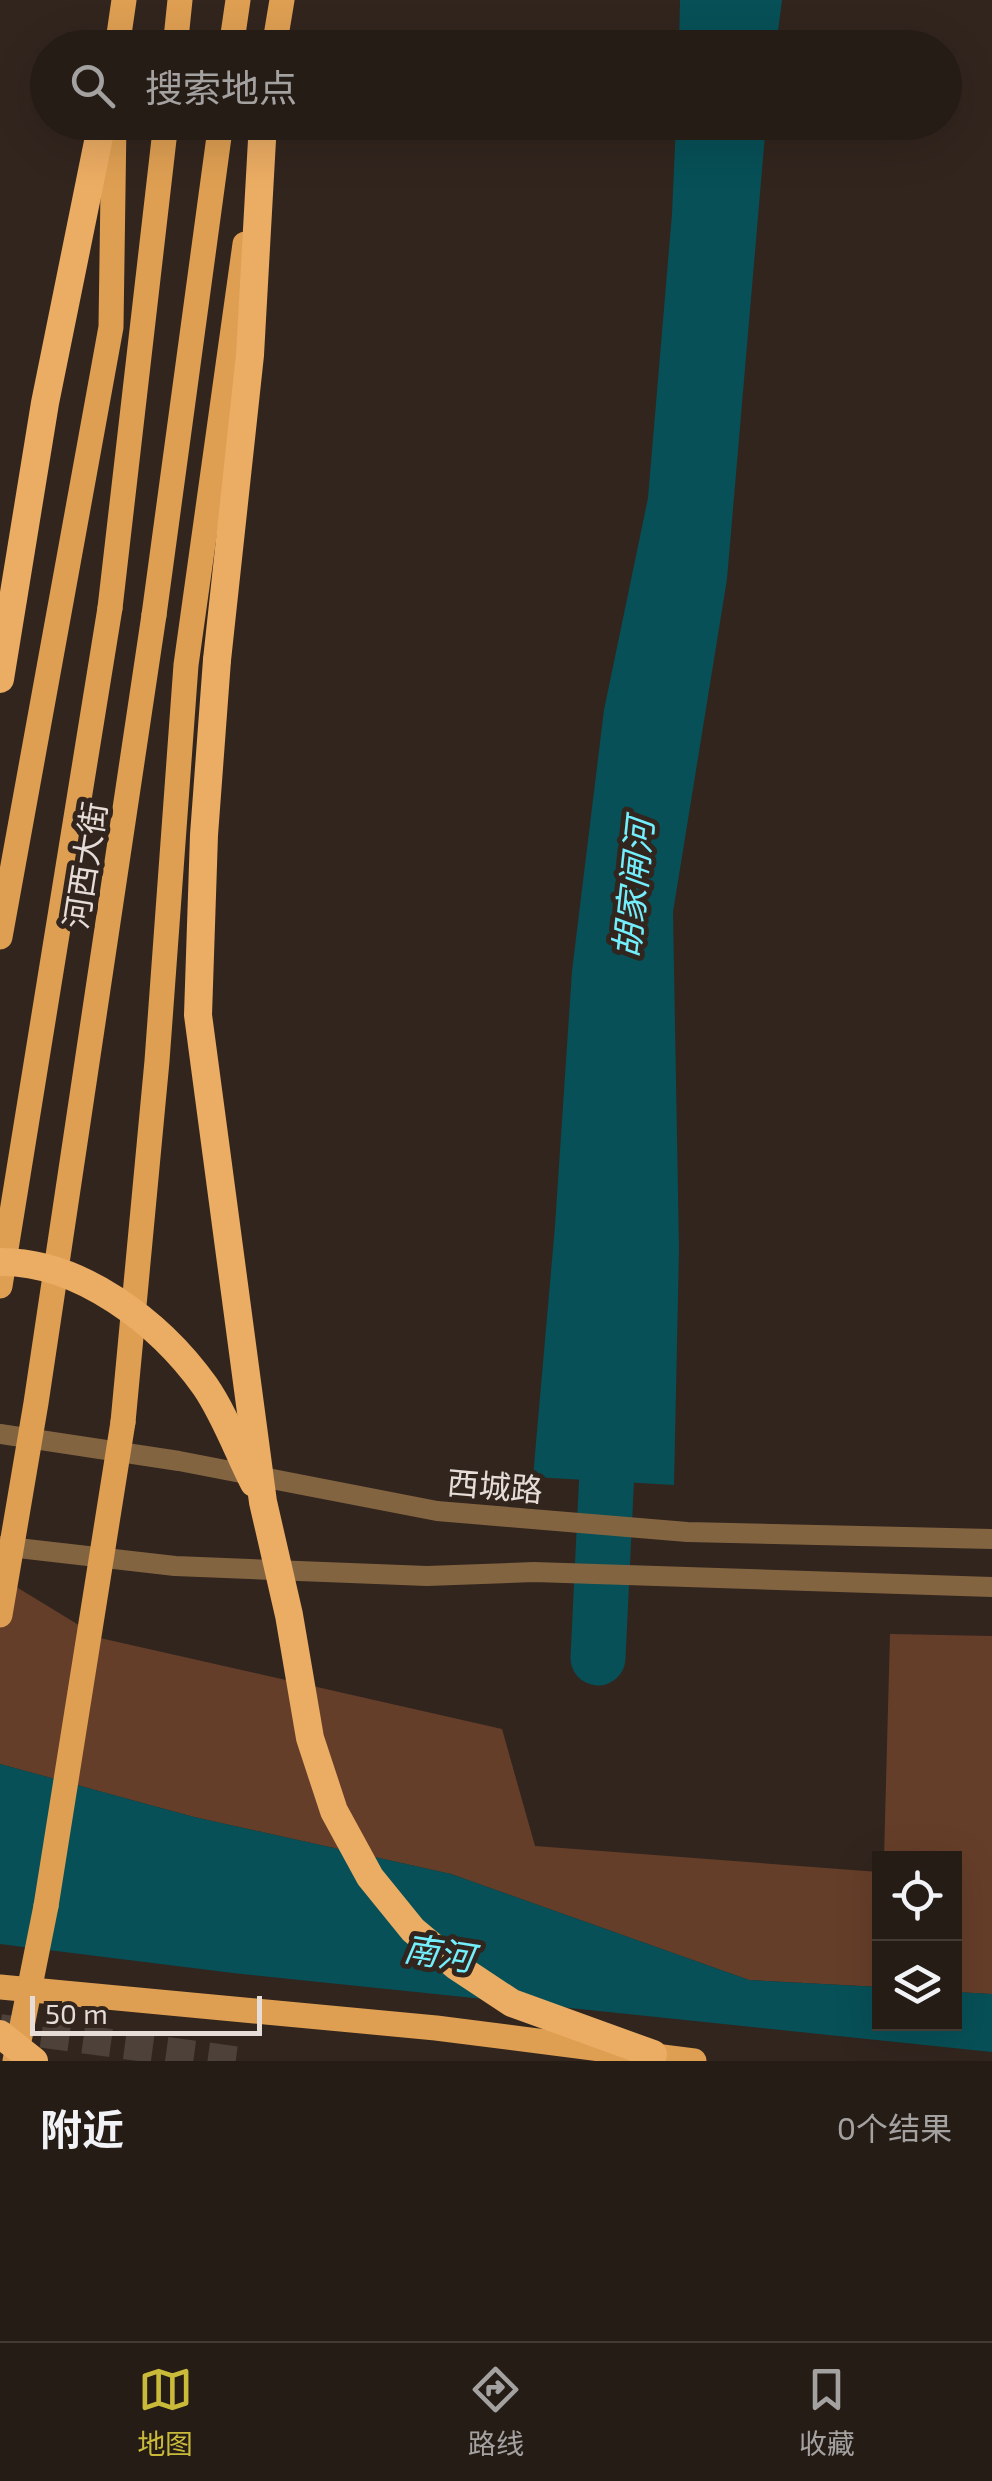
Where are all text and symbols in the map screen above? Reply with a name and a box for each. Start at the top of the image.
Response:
search box [30,30,962,140]
icon: search [65,58,120,113]
text: 搜索地点 [145,64,297,110]
street label: 河西大街 [55,799,113,931]
water label: 胡家闸河 [604,810,661,960]
street label: 西城路 [446,1462,544,1508]
map controls [872,1851,962,2031]
button: locate [872,1851,962,1941]
water label: 南河 [401,1926,483,1979]
button: layers [872,1941,962,2031]
scale bar [30,1991,262,2036]
text: 50 m [45,1996,108,2030]
text: 附近 [40,2103,124,2153]
text: 0个结果 [837,2108,952,2146]
tab: 地图 [137,2362,193,2462]
tab: 路线 [468,2362,524,2462]
tab: 收藏 [799,2362,855,2462]

